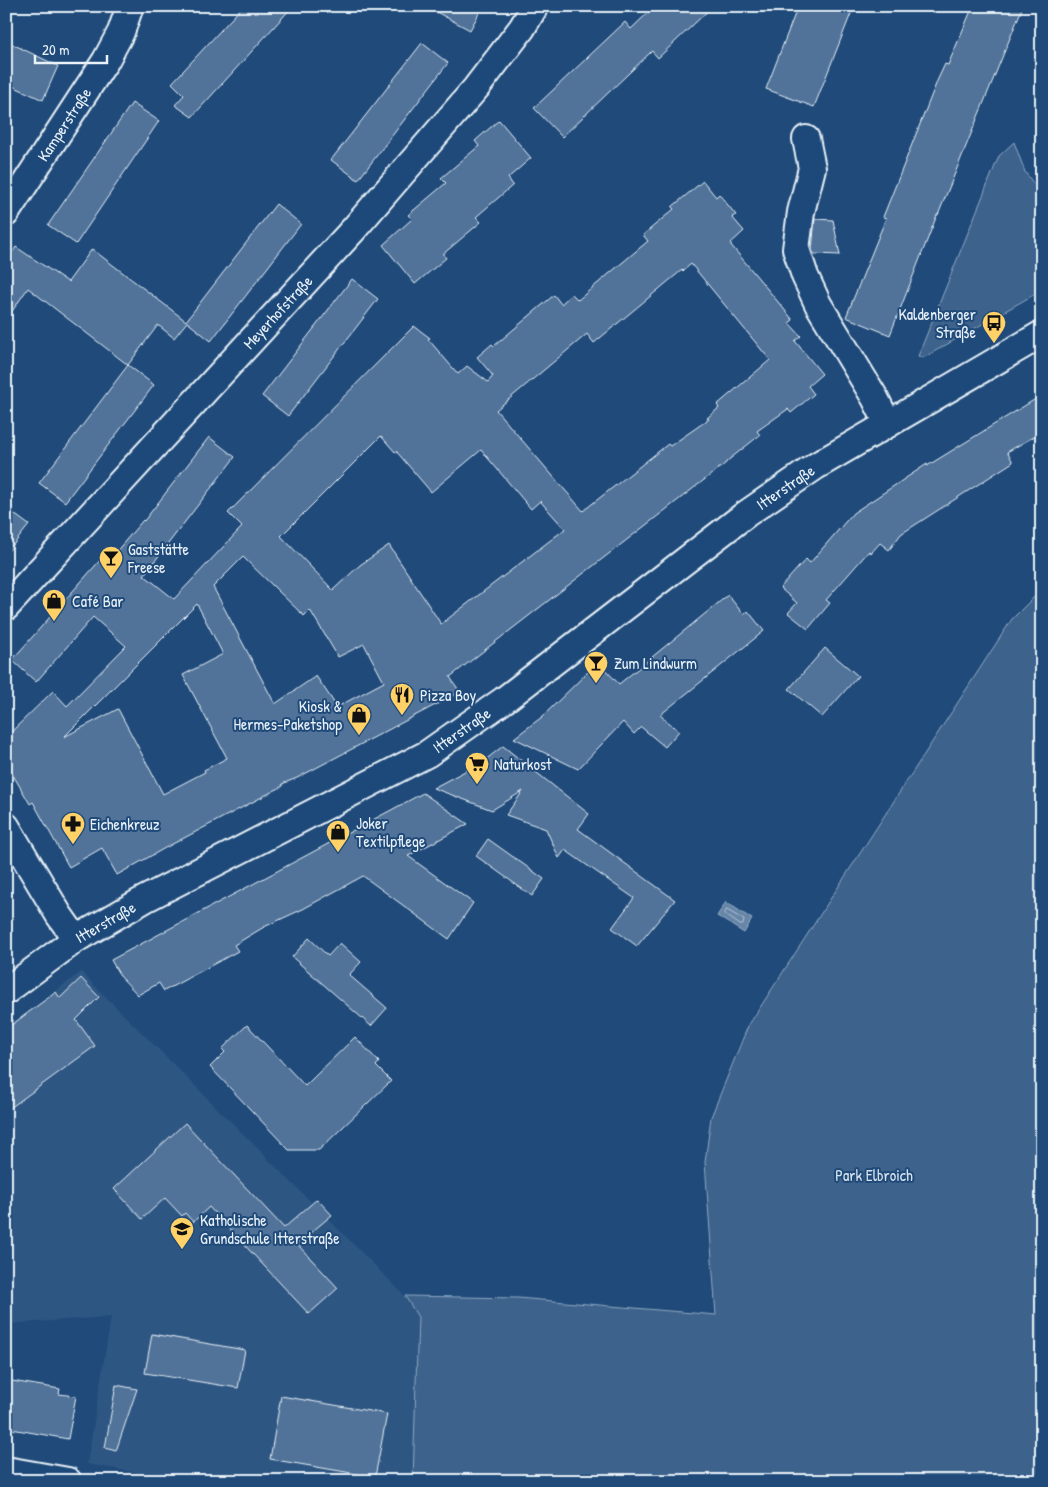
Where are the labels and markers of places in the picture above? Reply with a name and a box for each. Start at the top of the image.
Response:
place label: Kaldenberger Straße [898,303,977,343]
bus stop icon: Kaldenberger Straße [981,310,1007,344]
place label: Gaststätte Freese [127,538,190,578]
bar icon: Gaststätte Freese [98,545,124,579]
shop icon: Café Bar [41,588,67,622]
place label: Café Bar [72,590,123,612]
bar icon: Zum Lindwurm [583,650,609,684]
place label: Zum Lindwurm [614,652,697,674]
restaurant icon: Pizza Boy [389,682,415,716]
place label: Pizza Boy [420,684,476,706]
place label: Kiosk & Hermes-Paketshop [233,695,342,735]
shop icon: Kiosk & Hermes-Paketshop [346,702,372,736]
supermarket icon: Naturkost [464,751,490,785]
place label: Naturkost [494,753,552,775]
pharmacy icon: Eichenkreuz [60,811,86,845]
place label: Joker Textilpflege [356,812,426,852]
place label: Eichenkreuz [90,813,160,835]
shop icon: Joker Textilpflege [325,819,351,853]
place label: Katholische Grundschule Itterstraße [200,1209,340,1249]
school or university icon: Katholische Grundschule Itterstraße [169,1216,195,1250]

